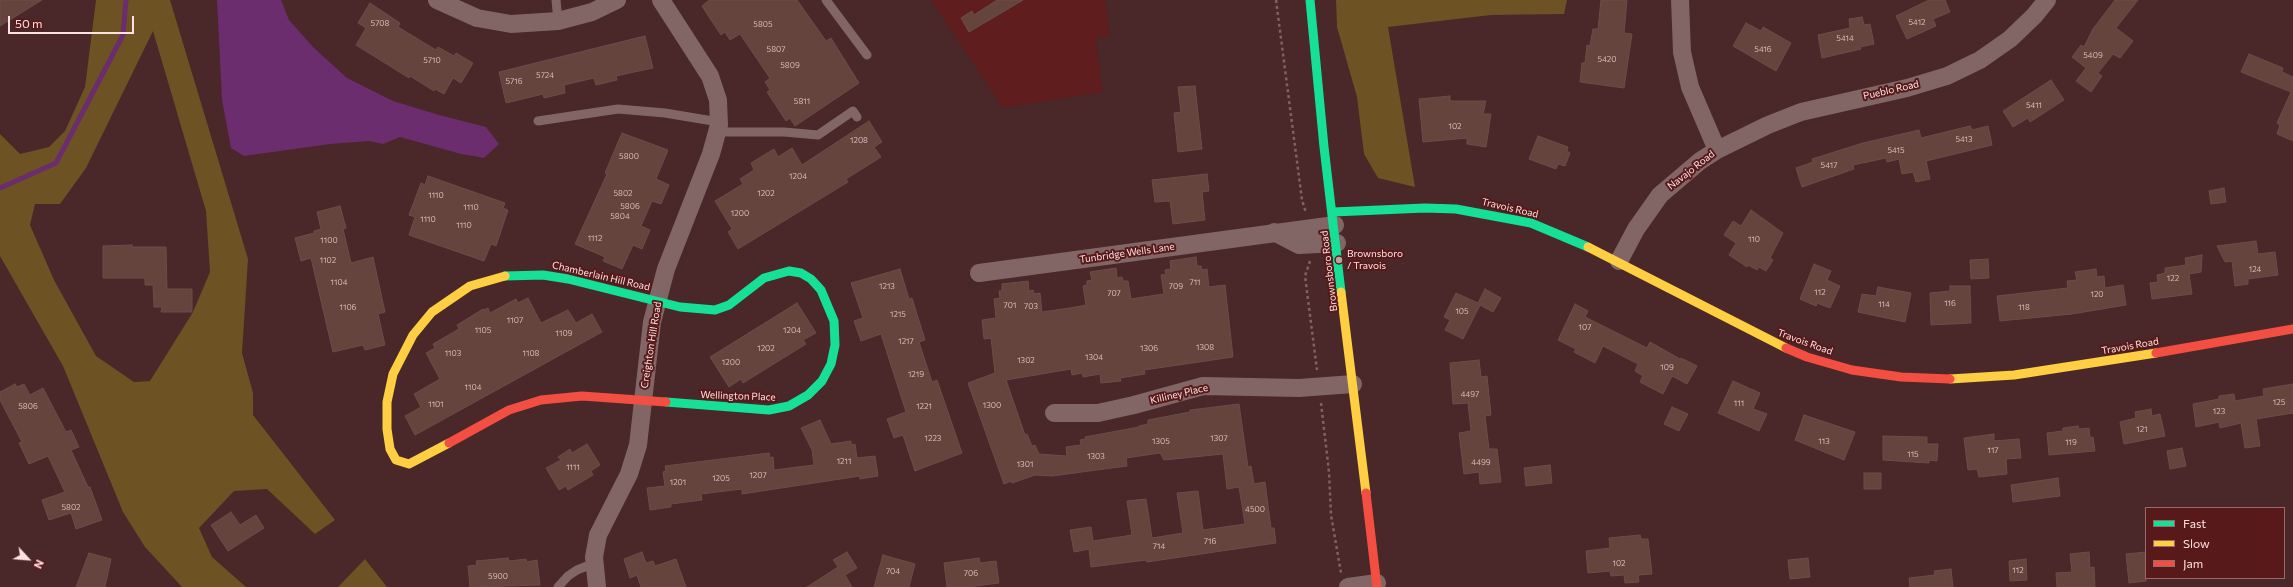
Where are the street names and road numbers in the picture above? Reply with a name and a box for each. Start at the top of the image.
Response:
street label: Pueblo Road [1862,78,1920,102]
street label: Navajo Road [1665,148,1717,192]
street label: Travois Road [1480,196,1540,220]
street label: Brownsboro Road [1318,230,1340,312]
street label: Tunbridge Wells Lane [1079,240,1175,266]
street label: Chamberlain Hill Road [551,259,651,293]
street label: Creighton Hill Road [638,301,664,389]
street label: Travois Road [1776,326,1834,358]
street label: Travois Road [2100,335,2160,357]
street label: Killiney Place [1149,381,1209,407]
street label: Wellington Place [700,389,776,403]

